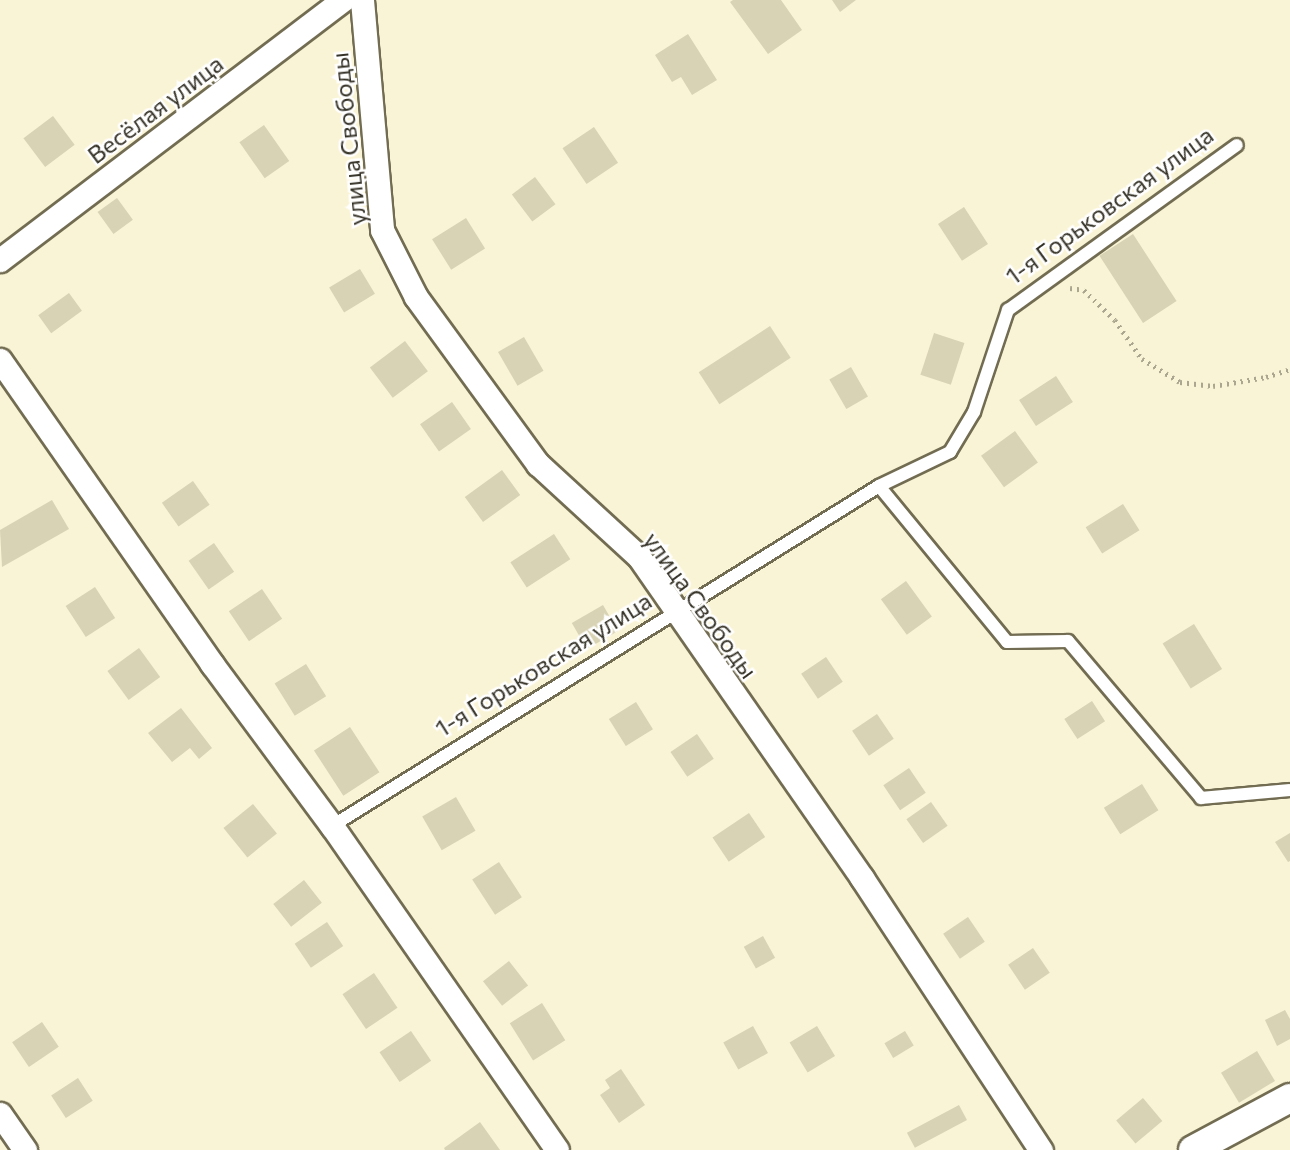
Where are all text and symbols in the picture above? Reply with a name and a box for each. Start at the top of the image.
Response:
street label: Весёлая улица [82,49,228,169]
street label: улица Свободы [325,51,371,227]
street label: 1-я Горьковская улица [1000,120,1218,290]
street label: улица Свободы [638,526,764,684]
street label: 1-я Горьковская улица [430,586,656,742]

